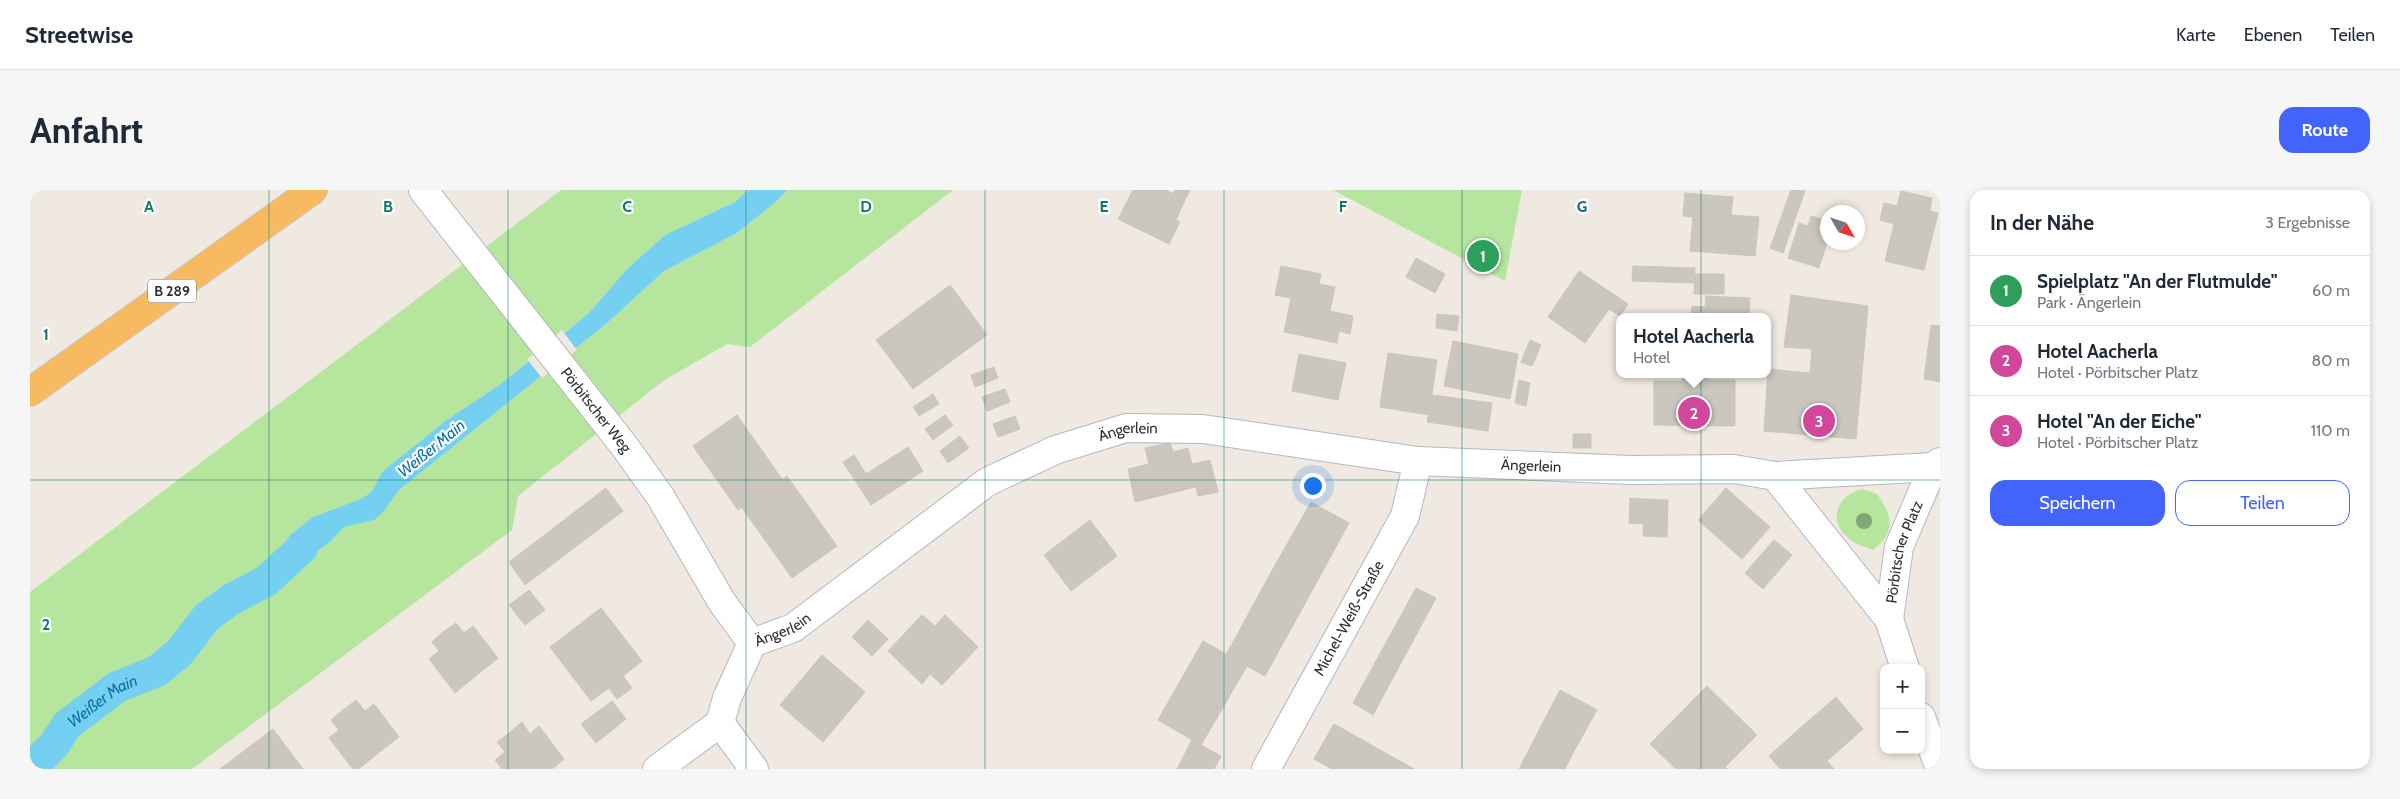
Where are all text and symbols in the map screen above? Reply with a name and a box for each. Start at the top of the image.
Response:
text: Streetwise [25,20,133,49]
text: Karte [2176,24,2216,46]
text: Ebenen [2244,24,2302,46]
text: Teilen [2330,24,2375,46]
button: Route [2279,107,2370,153]
text: Anfahrt [30,109,143,152]
text: A [144,197,154,216]
text: B [383,197,393,216]
text: C [622,197,632,216]
text: D [860,197,872,216]
text: E [1099,197,1109,216]
text: F [1339,197,1348,216]
text: G [1577,197,1587,216]
north arrow [1820,205,1865,250]
text: In der Nähe [1990,210,2094,235]
text: 3 Ergebnisse [2265,213,2350,232]
pin: 1 [1467,237,1499,275]
text: Spielplatz "An der Flutmulde" [2037,270,2278,293]
road number: B 289 [148,280,196,302]
text: 1 [2003,281,2009,300]
text: 60 m [2312,281,2350,300]
text: Park · Ängerlein [2037,293,2141,312]
popup [1616,313,1771,378]
text: 1 [43,325,49,344]
text: Hotel Aacherla [1633,325,1754,348]
text: Hotel Aacherla [2037,340,2158,363]
text: Hotel [1633,348,1670,367]
text: 2 [2002,351,2010,370]
text: 80 m [2312,351,2350,370]
text: Hotel · Pörbitscher Platz [2037,363,2198,382]
street label: Pörbitscher Weg [557,364,636,457]
pin: 2 [1678,394,1710,432]
pin: 3 [1803,402,1835,440]
text: Hotel "An der Eiche" [2037,410,2202,433]
water label: Weißer Main [394,416,469,481]
street label: Ängerlein [1096,419,1158,445]
text: 3 [2002,421,2010,440]
text: 110 m [2311,421,2350,440]
text: Hotel · Pörbitscher Platz [2037,433,2198,452]
street label: Ängerlein [1501,456,1562,476]
your location [1300,473,1326,499]
button: Speichern [1990,480,2165,526]
button: Teilen [2175,480,2350,526]
street label: Pörbitscher Platz [1882,498,1927,604]
street label: Michel-Weiß-Straße [1310,557,1388,679]
street label: Ängerlein [752,609,814,650]
text: 2 [42,615,50,634]
map controls [1880,664,1925,754]
button: + [1880,664,1925,709]
water label: Weißer Main [64,671,140,731]
button: − [1880,709,1925,754]

